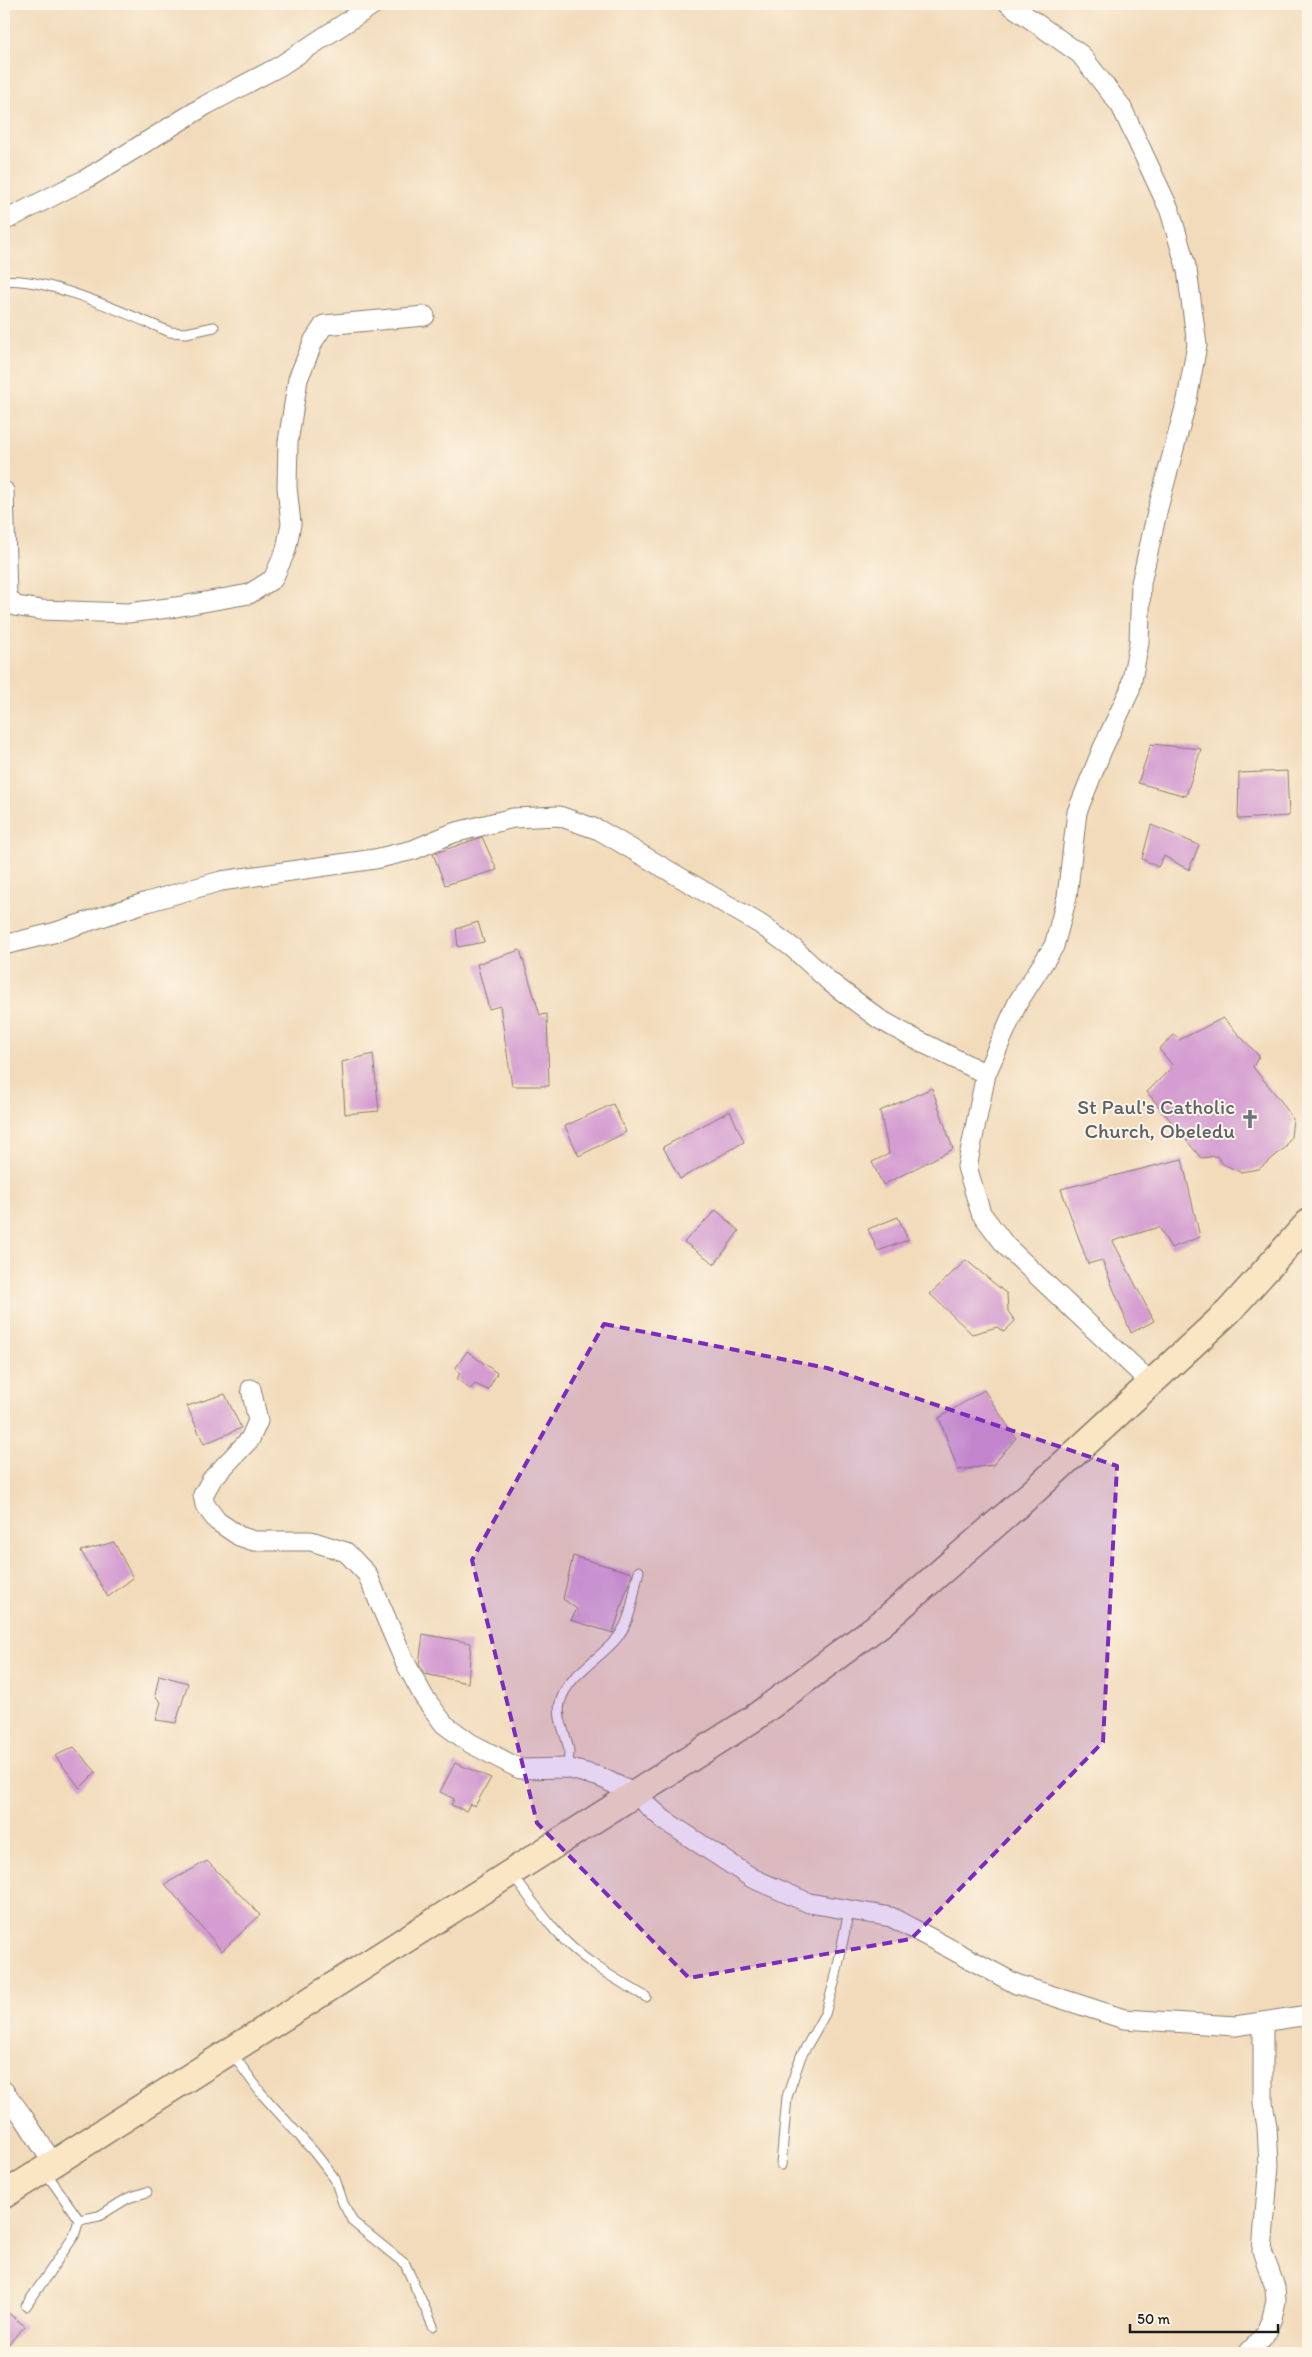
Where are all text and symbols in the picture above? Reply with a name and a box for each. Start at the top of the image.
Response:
place label: St Paul's Catholic Church, Obeledu [1077,1094,1235,1143]
church icon: St Paul's Catholic Church, Obeledu [1239,1108,1261,1130]
scale bar [1130,2302,1277,2334]
text: 50 m [1137,2310,1170,2328]

